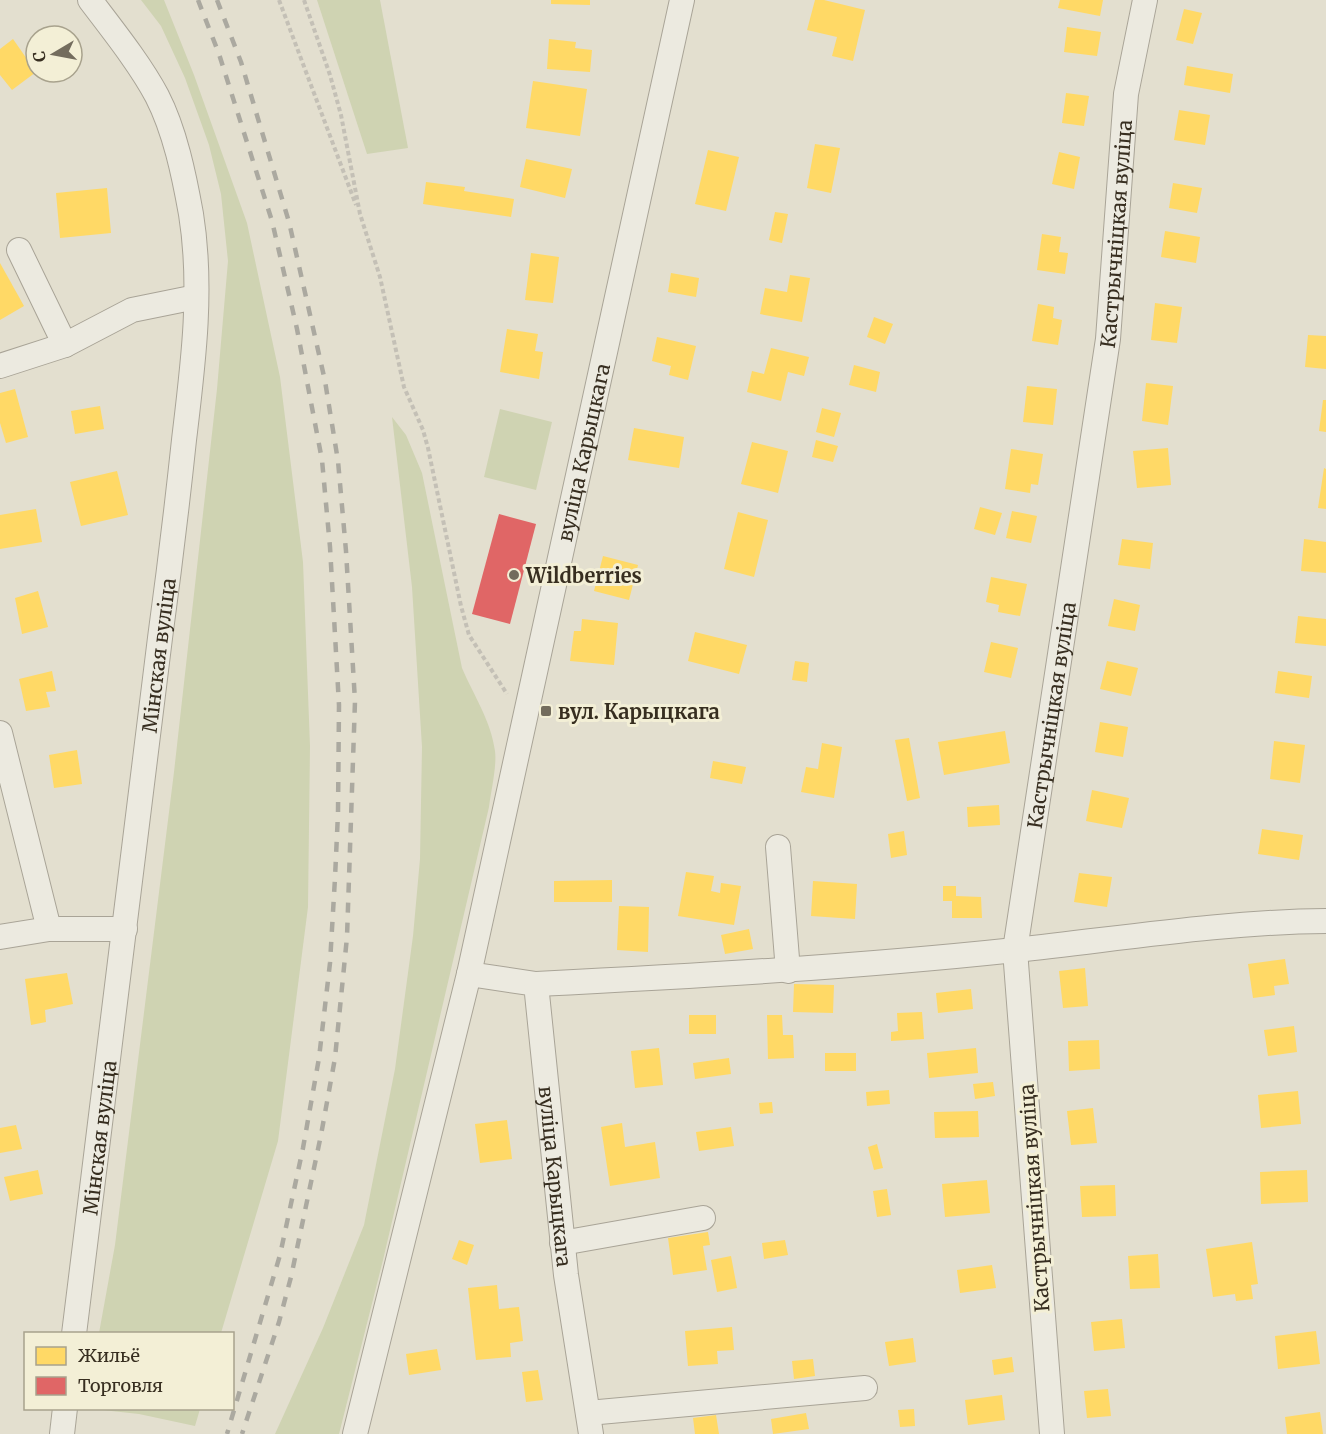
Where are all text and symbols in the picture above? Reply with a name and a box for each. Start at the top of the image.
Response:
north arrow [24,24,84,84]
text: С [28,50,50,64]
street label: Кастрычніцкая вуліца [1094,118,1137,350]
street label: вуліца Карыцкага [551,361,615,544]
place label: Wildberries [525,563,642,588]
marker: Wildberries [507,568,521,582]
street label: Мінская вуліца [136,576,180,734]
street label: Кастрычніцкая вуліца [1021,600,1080,830]
place label: вул. Карыцкага [558,699,720,724]
marker: вул. Карыцкага [539,704,553,718]
street label: Мінская вуліца [77,1059,121,1216]
street label: Кастрычніцкая вуліца [1014,1083,1054,1313]
street label: вуліца Карыцкага [534,1085,578,1268]
legend [24,1332,234,1410]
text: Жильё [78,1344,140,1367]
text: Торговля [78,1374,163,1397]

